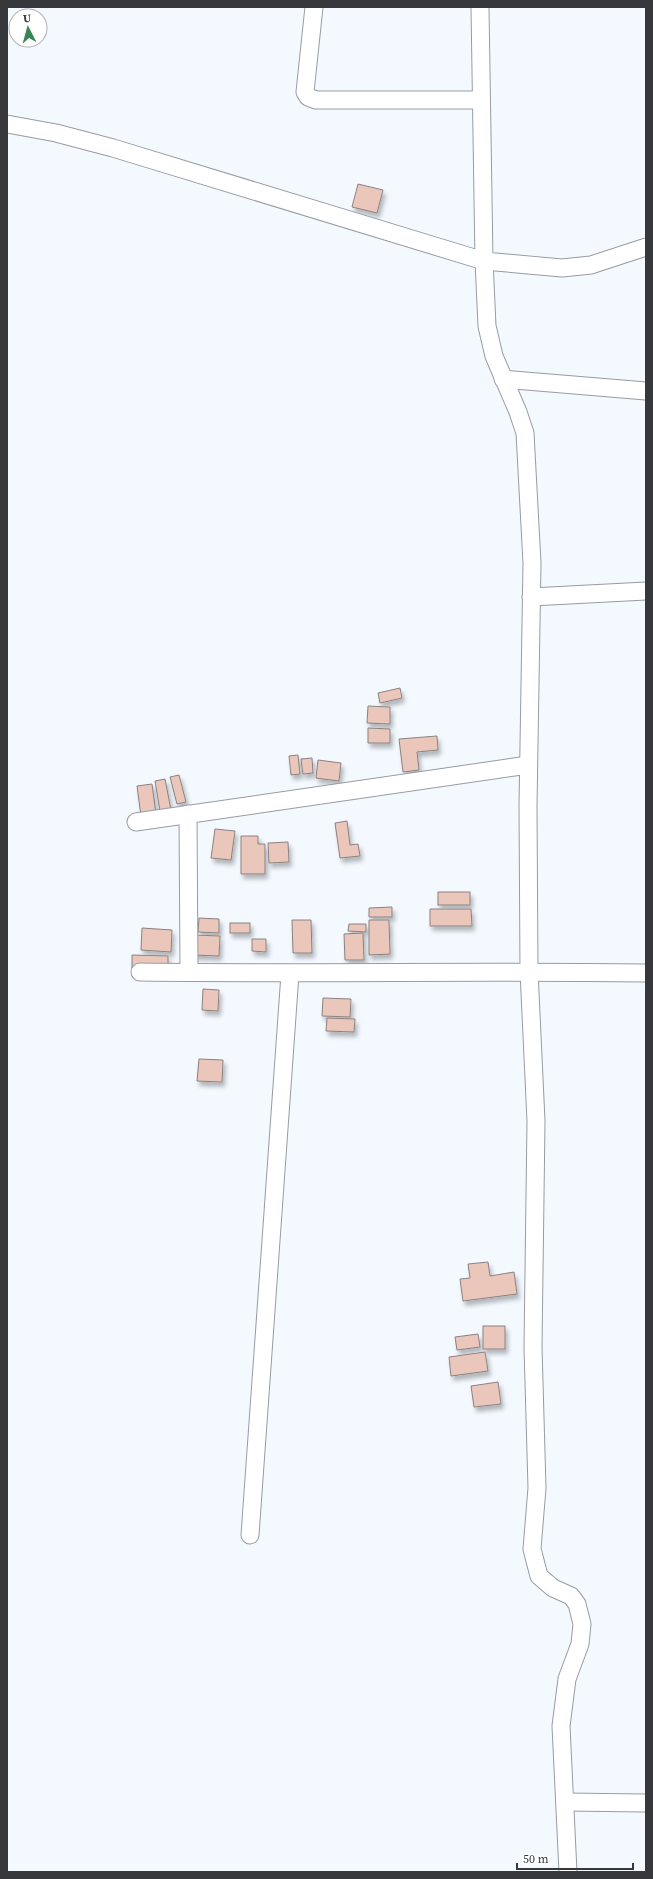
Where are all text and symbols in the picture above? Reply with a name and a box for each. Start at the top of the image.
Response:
north arrow [8,8,48,48]
text: U [22,11,32,26]
scale bar [517,1845,633,1871]
text: 50 m [523,1851,549,1867]

